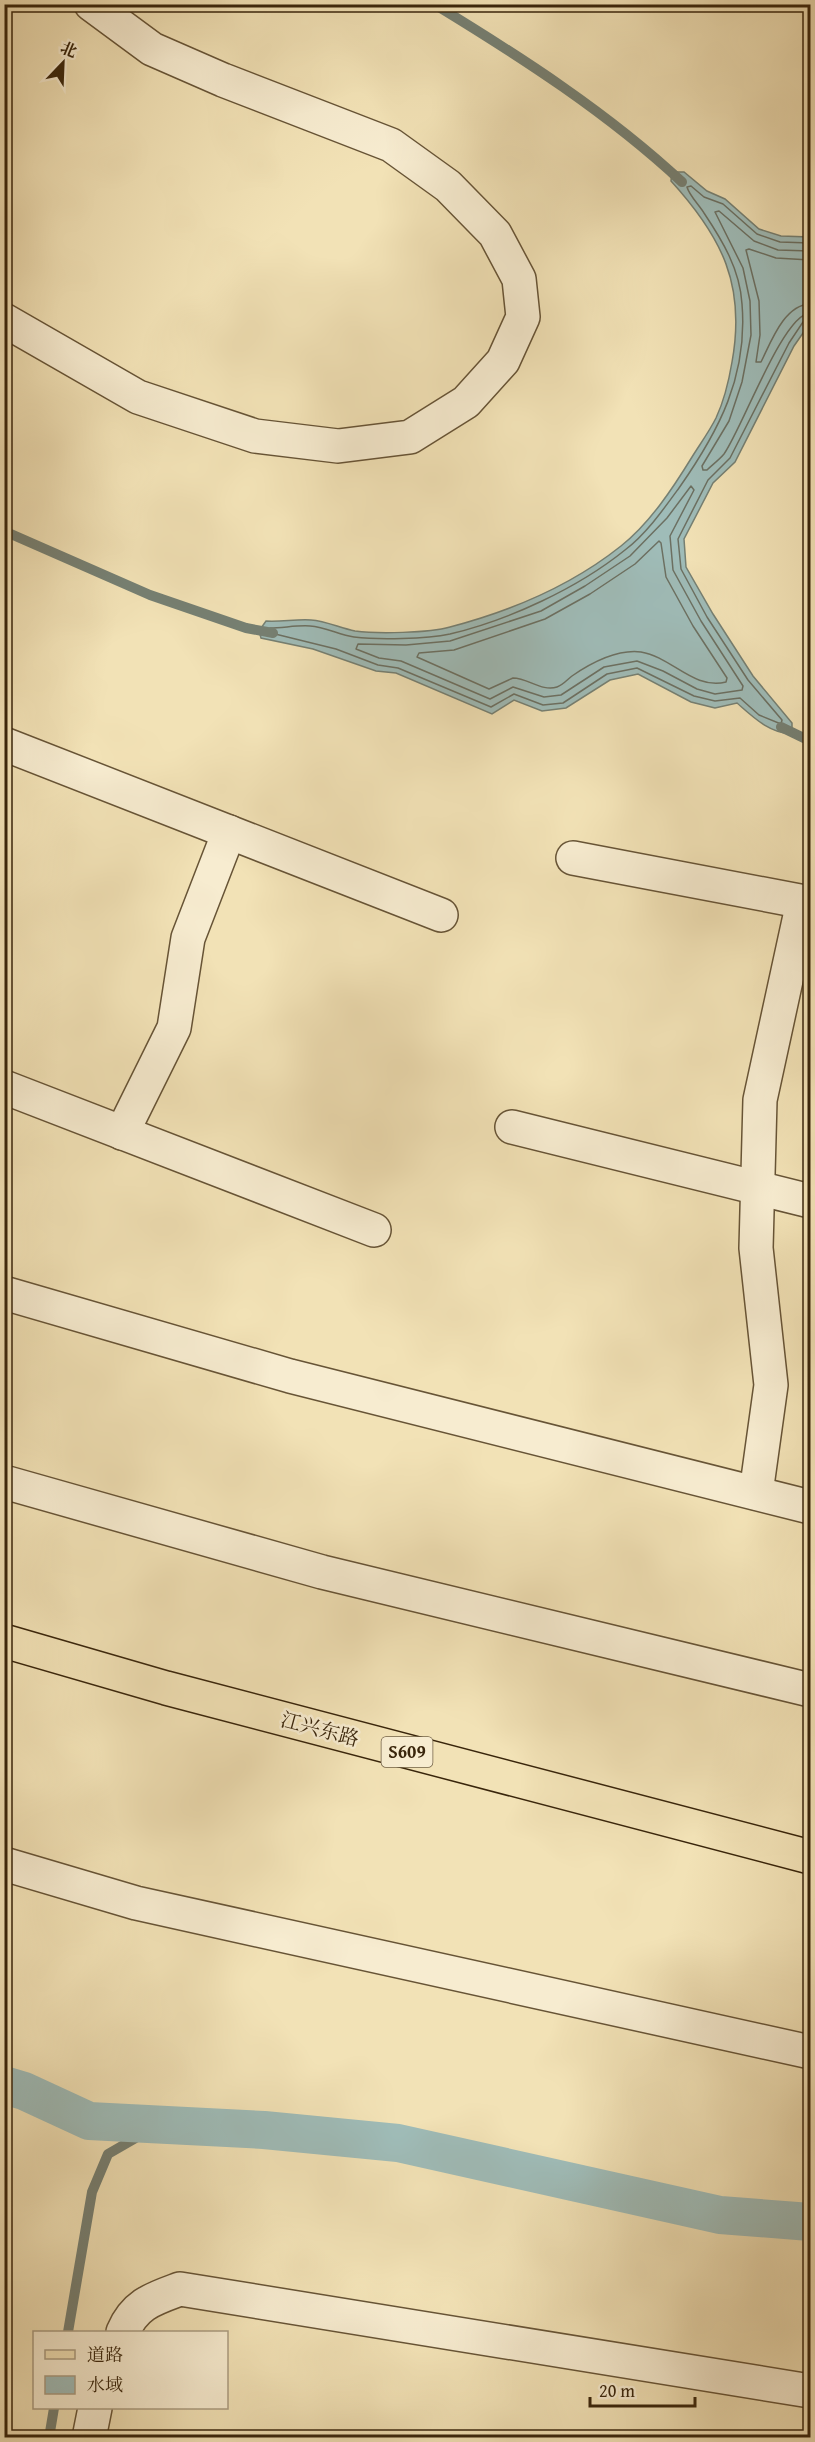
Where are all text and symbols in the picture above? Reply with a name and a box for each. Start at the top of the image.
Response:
north arrow [33,33,93,93]
text: 北 [57,35,81,63]
street label: 江兴东路 [278,1704,363,1753]
road number: S609 [382,1737,432,1767]
legend [33,2331,228,2409]
text: 道路 [87,2341,123,2368]
scale bar [590,2370,695,2408]
text: 水域 [87,2371,123,2398]
text: 20 m [599,2377,635,2404]

